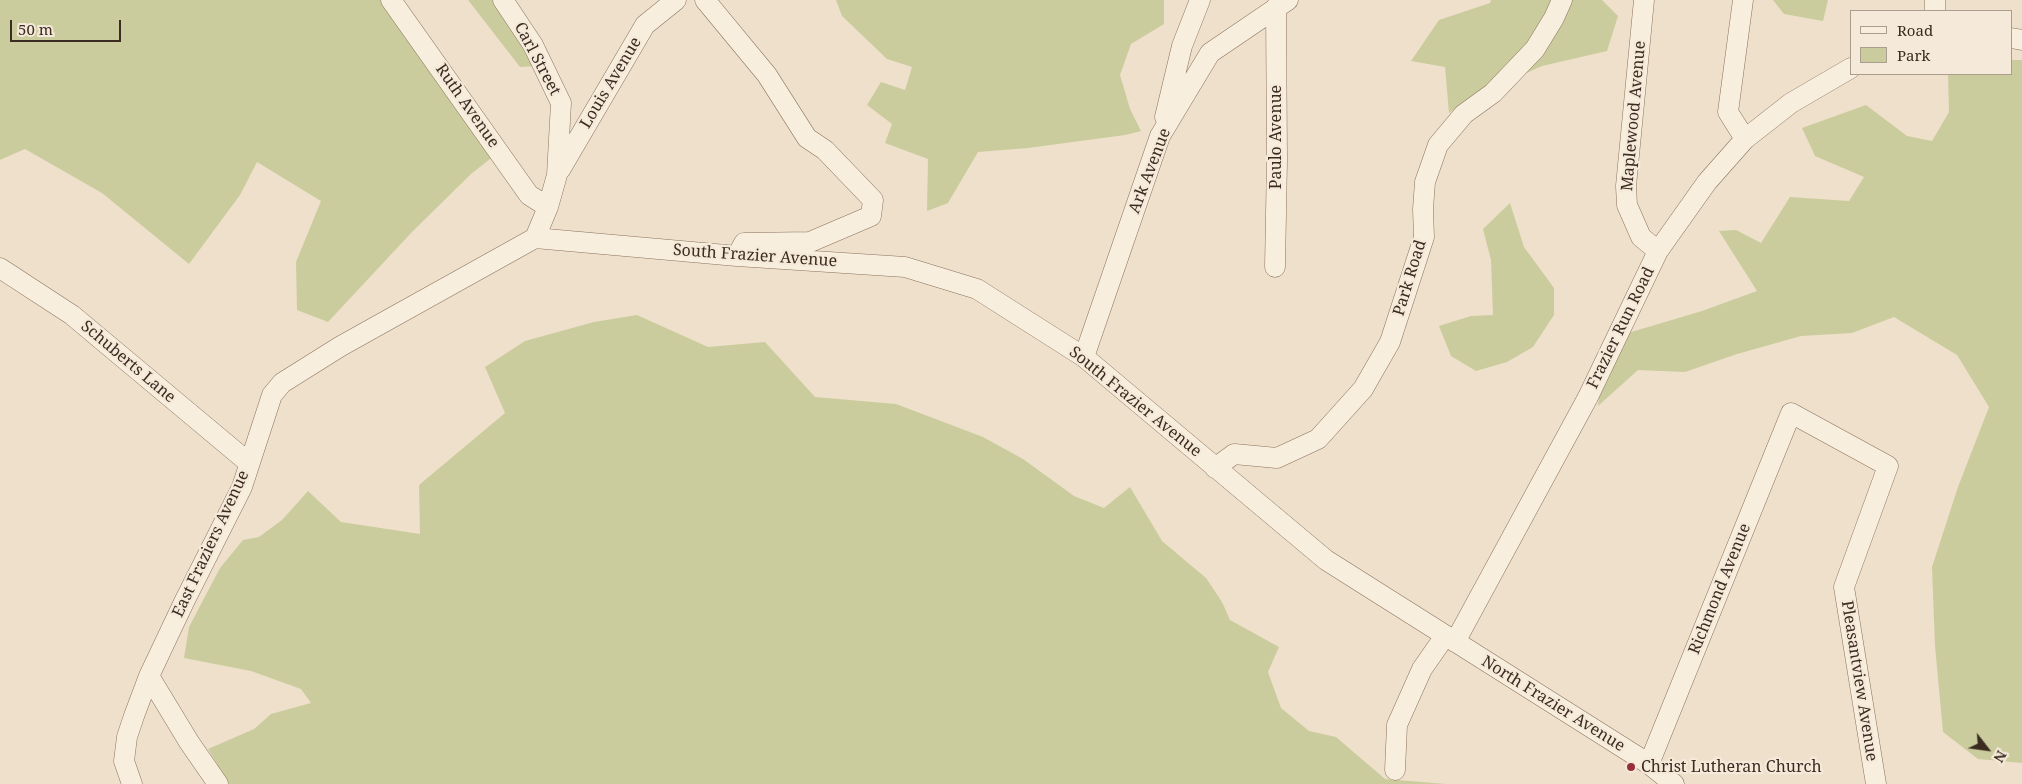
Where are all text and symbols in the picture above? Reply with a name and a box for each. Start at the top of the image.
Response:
scale bar [12,10,124,42]
legend [1850,10,2012,75]
text: 50 m [18,19,53,39]
street label: Carl Street [510,19,564,99]
text: Road [1897,20,1933,40]
street label: Louis Avenue [576,34,646,132]
street label: Maplewood Avenue [1618,40,1650,192]
text: Park [1897,45,1930,65]
street label: Ruth Avenue [431,60,503,152]
street label: Paulo Avenue [1266,85,1286,189]
street label: Ark Avenue [1125,126,1175,216]
street label: Park Road [1389,238,1431,318]
street label: South Frazier Avenue [672,241,838,271]
street label: Frazier Run Road [1583,264,1659,392]
street label: Schuberts Lane [77,317,179,407]
street label: South Frazier Avenue [1065,343,1205,461]
street label: East Fraziers Avenue [169,468,253,620]
street label: Richmond Avenue [1685,521,1755,657]
street label: Pleasantview Avenue [1837,599,1881,763]
street label: North Frazier Avenue [1478,652,1628,756]
north arrow [1962,724,2012,774]
text: N [1989,747,2011,766]
place label: Christ Lutheran Church [1641,757,1822,777]
marker: Christ Lutheran Church [1625,761,1637,773]

